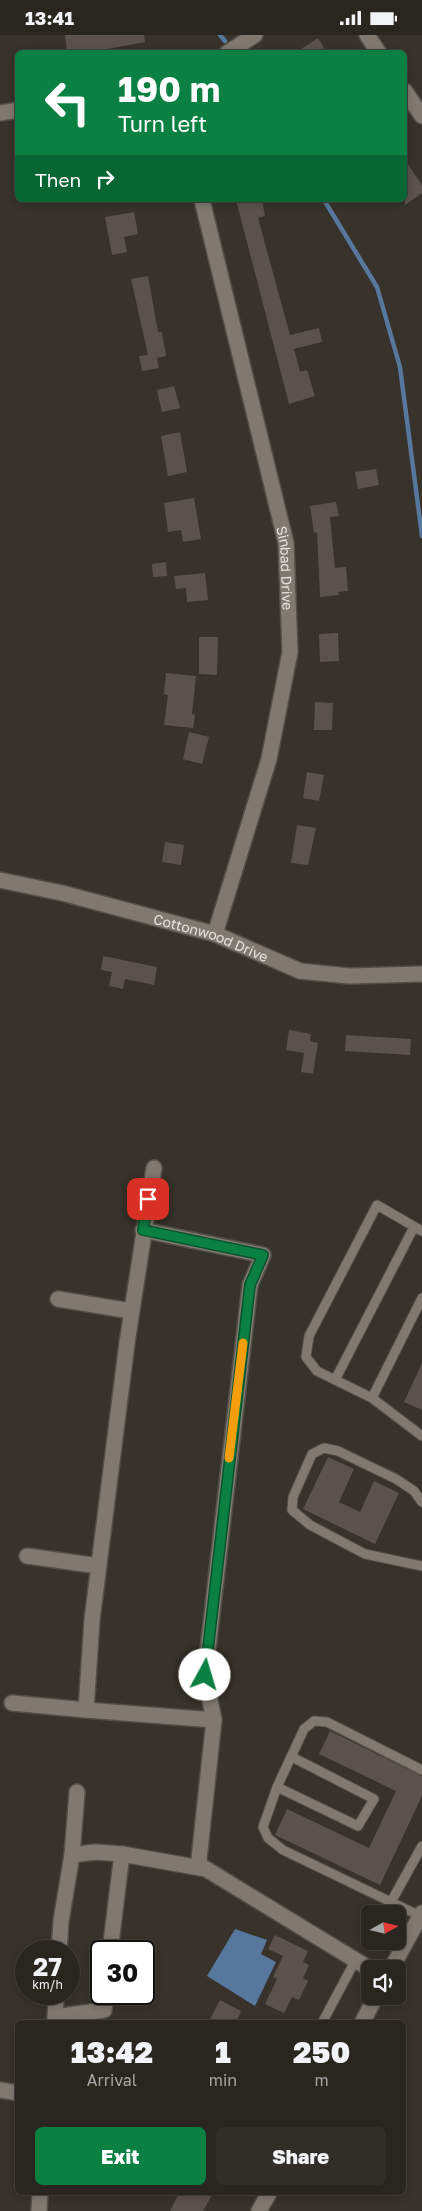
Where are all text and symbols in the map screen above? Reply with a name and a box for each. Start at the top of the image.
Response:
text: 13:41 [25,6,74,29]
text: 190 m [118,68,220,110]
icon: left [35,70,100,135]
text: Turn left [118,110,207,137]
icon: right [91,165,119,193]
text: Then [35,168,81,191]
street label: Sinbad Drive [274,524,297,611]
street label: Cottonwood Drive [152,909,271,965]
pin [127,1178,169,1220]
icon: arrive [134,1185,162,1213]
position arrow [178,1648,230,1700]
north arrow [361,1905,406,1950]
map controls [361,1905,406,2005]
speed limit sign: 30 [90,1940,155,2005]
text: 27 [33,1951,62,1982]
button: sound [361,1960,406,2005]
text: km/h [32,1977,63,1992]
text: 13:42 [71,2034,153,2070]
text: 1 [215,2034,231,2070]
text: 250 [293,2034,350,2070]
text: Arrival [87,2070,137,2090]
text: min [209,2070,237,2090]
text: m [314,2070,329,2090]
button: Exit [35,2127,206,2185]
button: Share [216,2127,386,2185]

